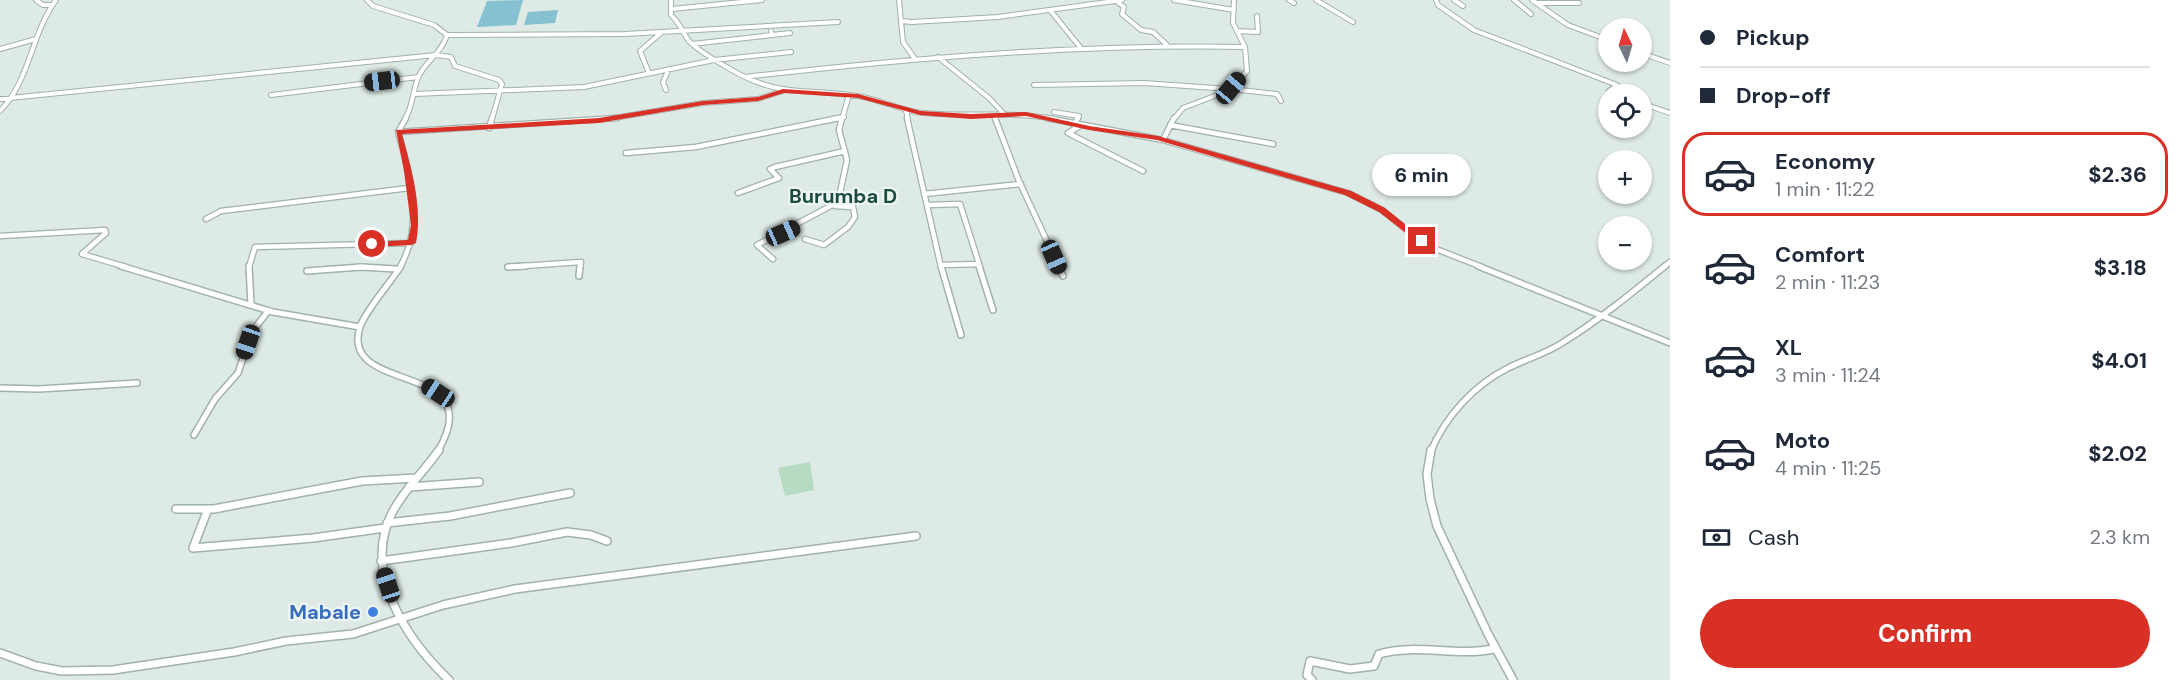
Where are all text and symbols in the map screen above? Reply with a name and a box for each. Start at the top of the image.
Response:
north arrow [1598,18,1652,72]
map controls [1598,18,1652,270]
text: Pickup [1736,23,1810,52]
car [1213,68,1249,108]
car [363,70,401,92]
text: Drop-off [1736,81,1831,110]
button: locate [1598,84,1652,138]
icon: car [1703,147,1757,201]
text: Economy [1775,147,1875,176]
button: + [1598,150,1652,204]
callout: 6 min [1372,154,1472,196]
text: $2.36 [2088,160,2147,189]
text: 6 min [1394,162,1449,188]
text: 1 min · 11:22 [1775,176,1875,202]
district label: Burumba D [789,183,897,209]
button: − [1598,216,1652,270]
car [763,217,803,249]
route end [1408,227,1435,254]
route start [358,230,385,257]
car [1038,237,1070,277]
icon: car [1703,240,1757,294]
text: Comfort [1775,240,1865,269]
text: $3.18 [2094,253,2147,282]
text: 2 min · 11:23 [1775,269,1880,295]
car [234,322,262,362]
icon: car [1703,333,1757,387]
text: XL [1775,333,1802,362]
text: $4.01 [2091,346,2147,375]
text: 3 min · 11:24 [1775,362,1881,388]
car [418,376,458,410]
icon: car [1703,426,1757,480]
text: Moto [1775,426,1830,455]
text: $2.02 [2088,439,2147,468]
text: 4 min · 11:25 [1775,455,1881,481]
icon: cash [1700,521,1733,554]
text: Cash [1748,523,1799,552]
text: 2.3 km [2089,524,2150,550]
car [374,565,402,605]
place label: Mabale [289,599,361,625]
button: Confirm [1700,599,2150,668]
marker: Mabale [366,605,380,619]

